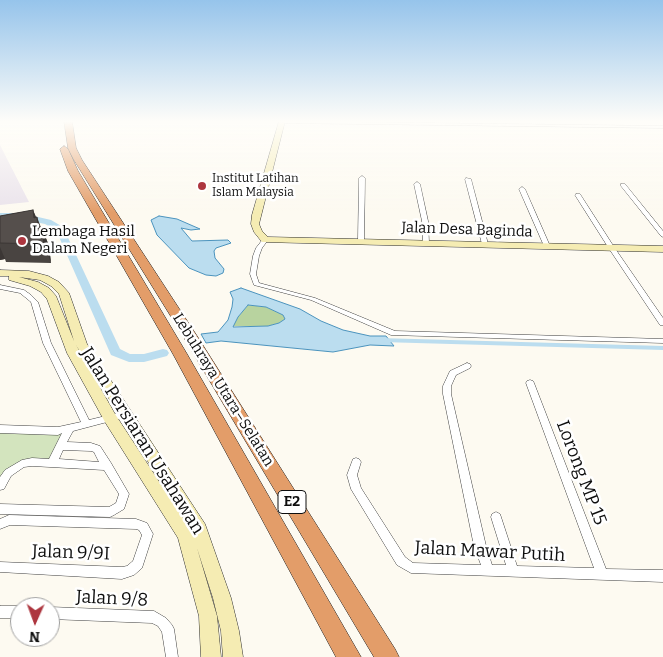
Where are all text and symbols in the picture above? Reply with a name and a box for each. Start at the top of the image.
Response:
place label: Institut Latihan Islam Malaysia [212,172,299,200]
marker: Institut Latihan Islam Malaysia [196,180,208,192]
street label: Jalan Desa Baginda [401,219,533,241]
place label: Lembaga Hasil Dalam Negeri [32,223,135,258]
marker: Lembaga Hasil Dalam Negeri [16,235,28,247]
street label: Lebuhraya Utara–Selatan [169,310,277,470]
street label: Jalan Persiaran Usahawan [76,344,208,538]
street label: Lorong MP 15 [551,418,611,528]
road number: E2 [278,491,306,514]
street label: Jalan Mawar Putih [414,537,566,567]
street label: Jalan 9/9I [31,541,111,565]
street label: Jalan 9/8 [75,586,149,612]
north arrow [10,597,60,647]
text: N [29,628,40,645]

